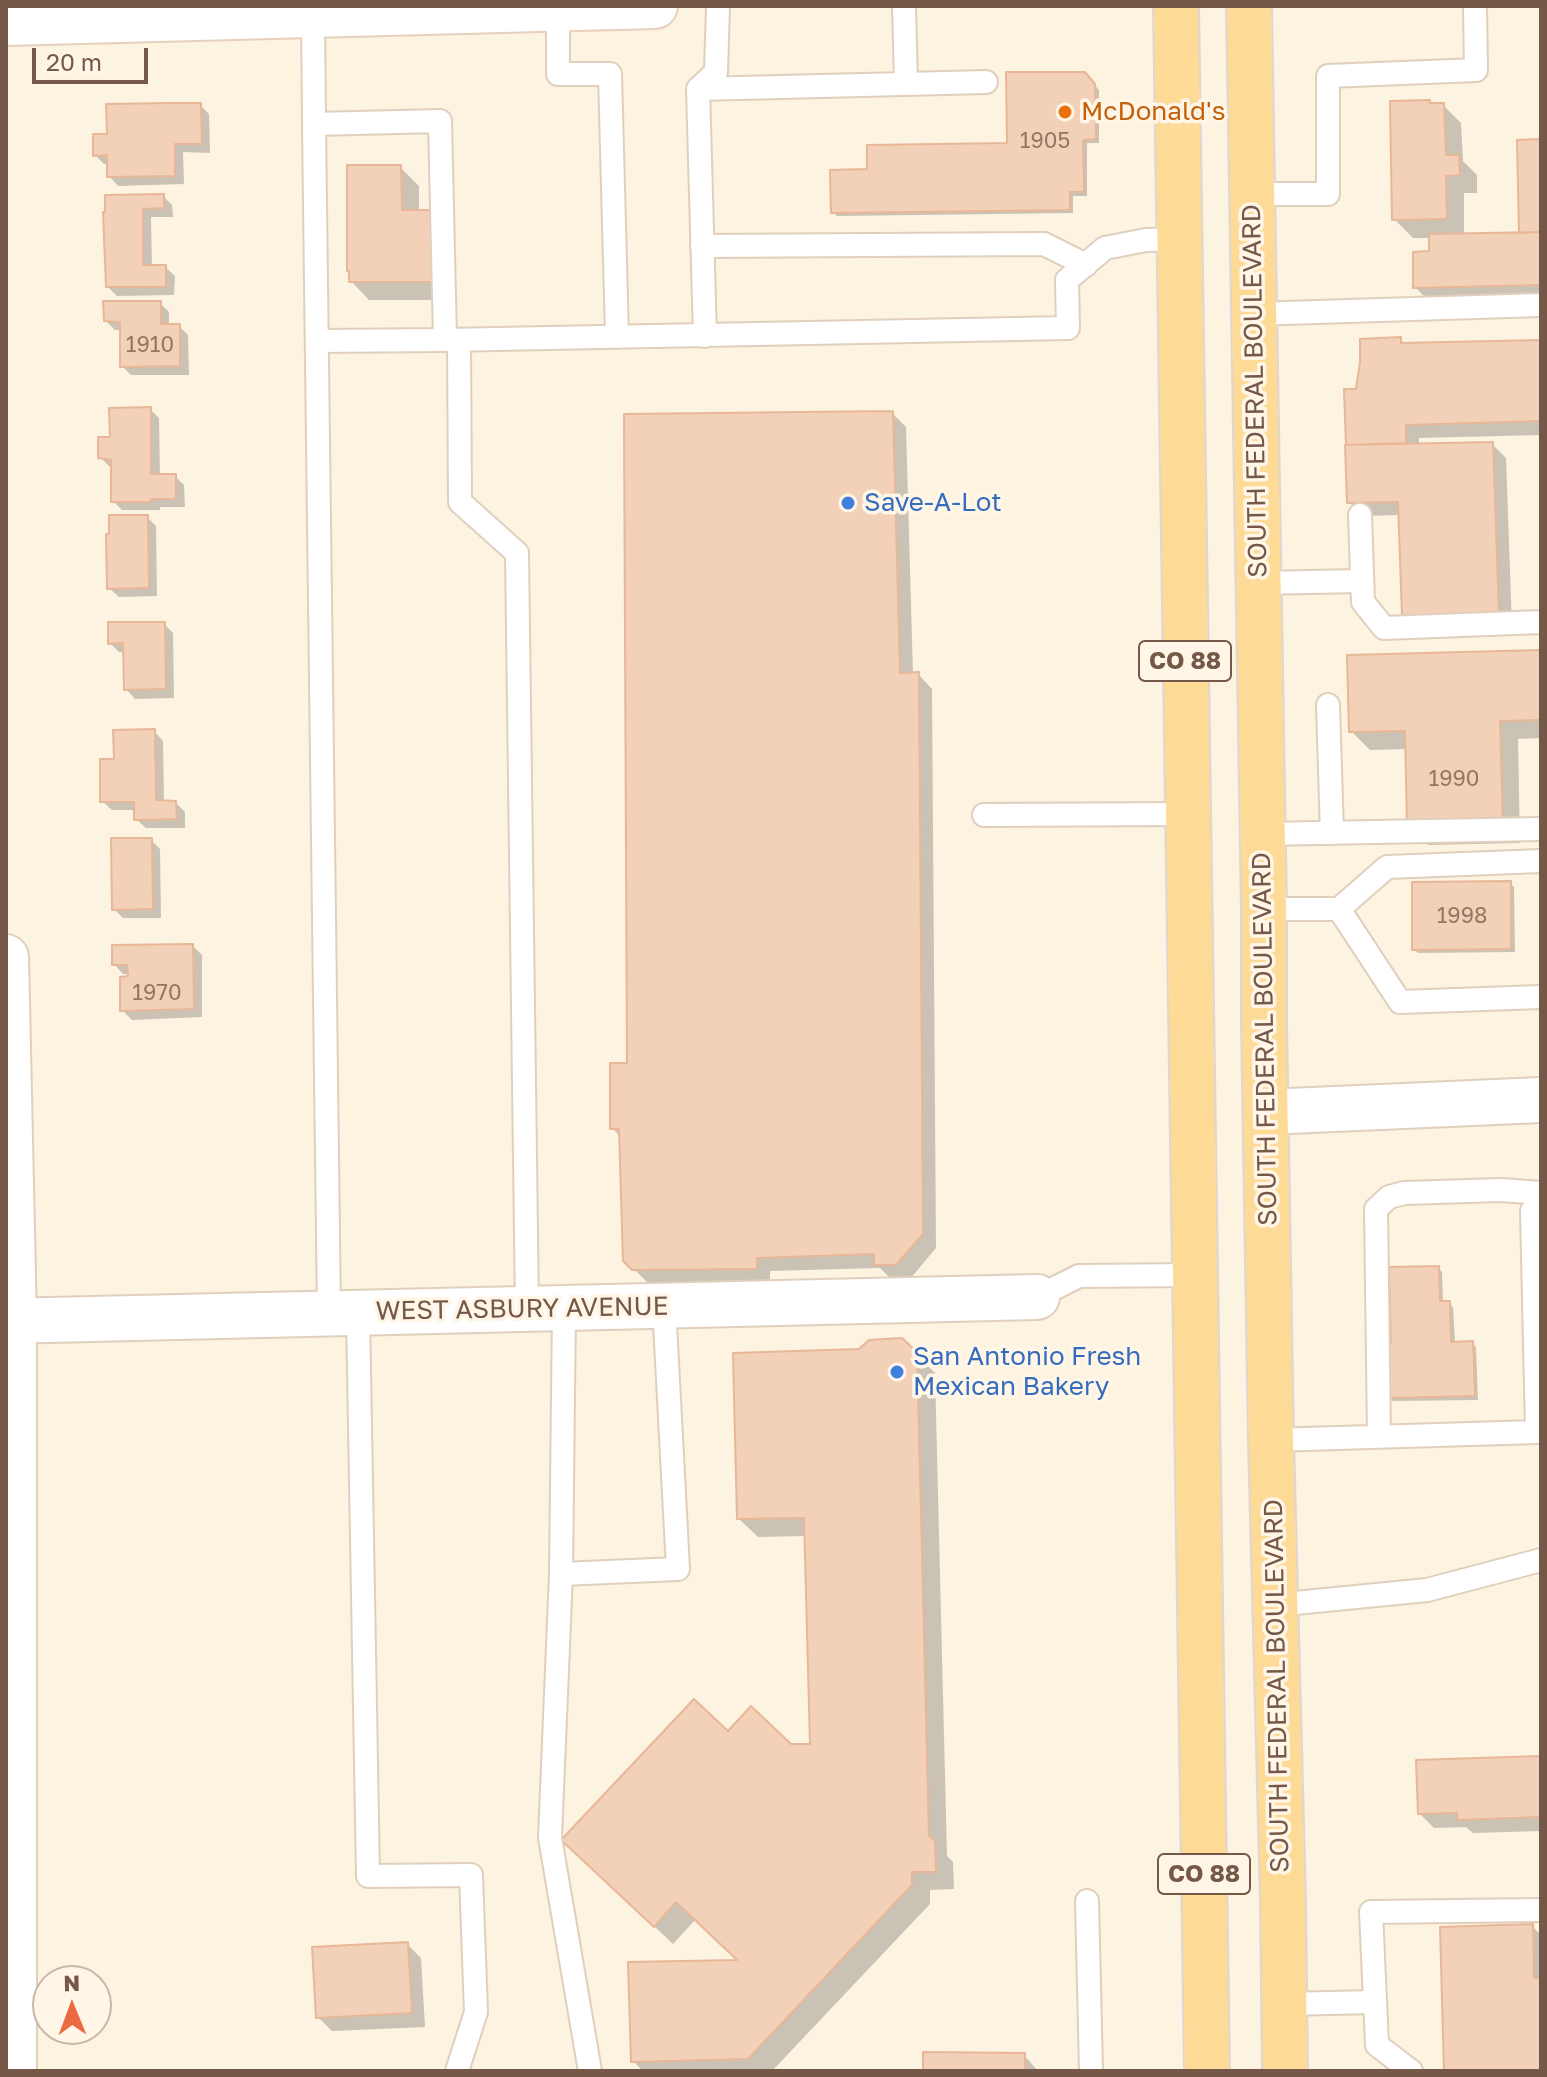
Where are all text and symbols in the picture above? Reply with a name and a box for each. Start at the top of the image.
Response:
scale bar [36,32,152,82]
text: 20 m [46,47,102,76]
place label: McDonald's [1081,96,1226,128]
marker: McDonald's [1056,103,1074,121]
house number: 1905 [1020,128,1070,154]
street label: SOUTH FEDERAL BOULEVARD [1236,204,1274,578]
house number: 1910 [126,332,174,358]
place label: Save-A-Lot [864,487,1002,519]
marker: Save-A-Lot [839,494,857,512]
road number: CO 88 [1139,641,1231,681]
house number: 1990 [1429,766,1479,792]
street label: SOUTH FEDERAL BOULEVARD [1246,852,1284,1226]
house number: 1998 [1437,903,1487,929]
house number: 1970 [132,980,182,1006]
street label: WEST ASBURY AVENUE [375,1291,669,1327]
place label: San Antonio Fresh Mexican Bakery [913,1341,1141,1402]
marker: San Antonio Fresh Mexican Bakery [888,1363,906,1381]
street label: SOUTH FEDERAL BOULEVARD [1258,1499,1296,1873]
road number: CO 88 [1158,1854,1250,1894]
north arrow [32,1965,112,2045]
text: N [63,1969,80,1996]

